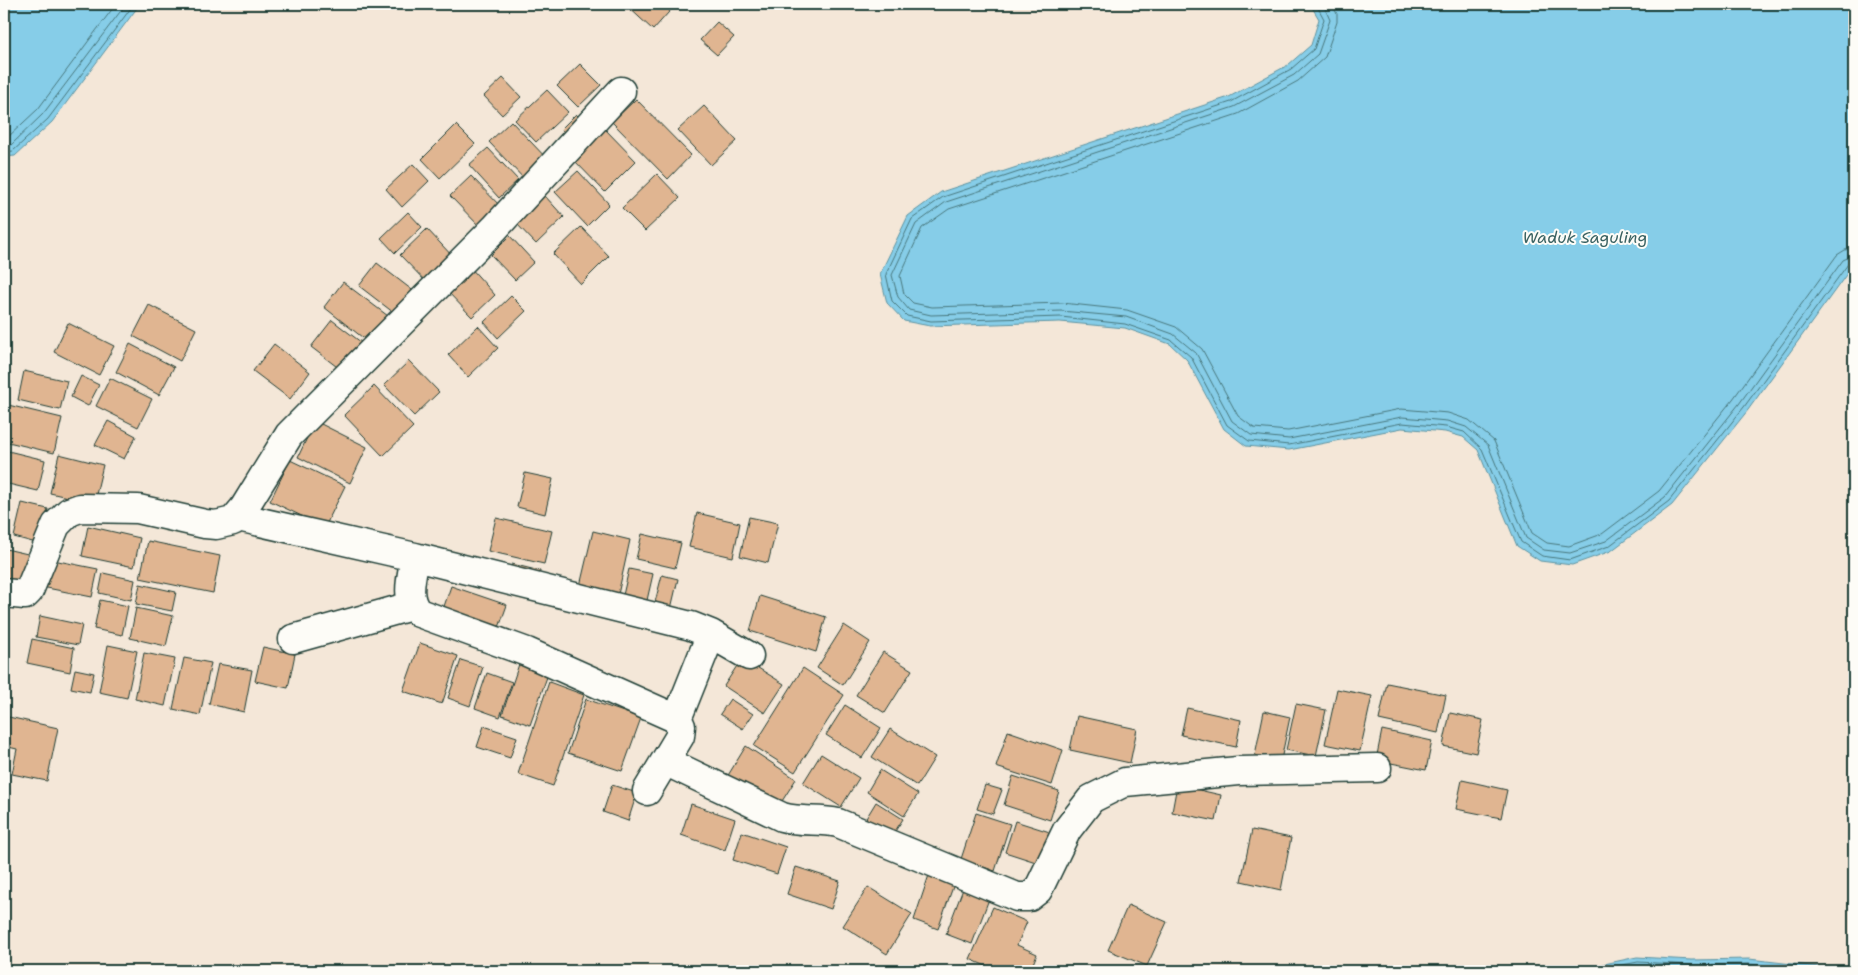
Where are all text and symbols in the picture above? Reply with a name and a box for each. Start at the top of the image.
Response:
water label: Waduk Saguling [1523,227,1647,248]

